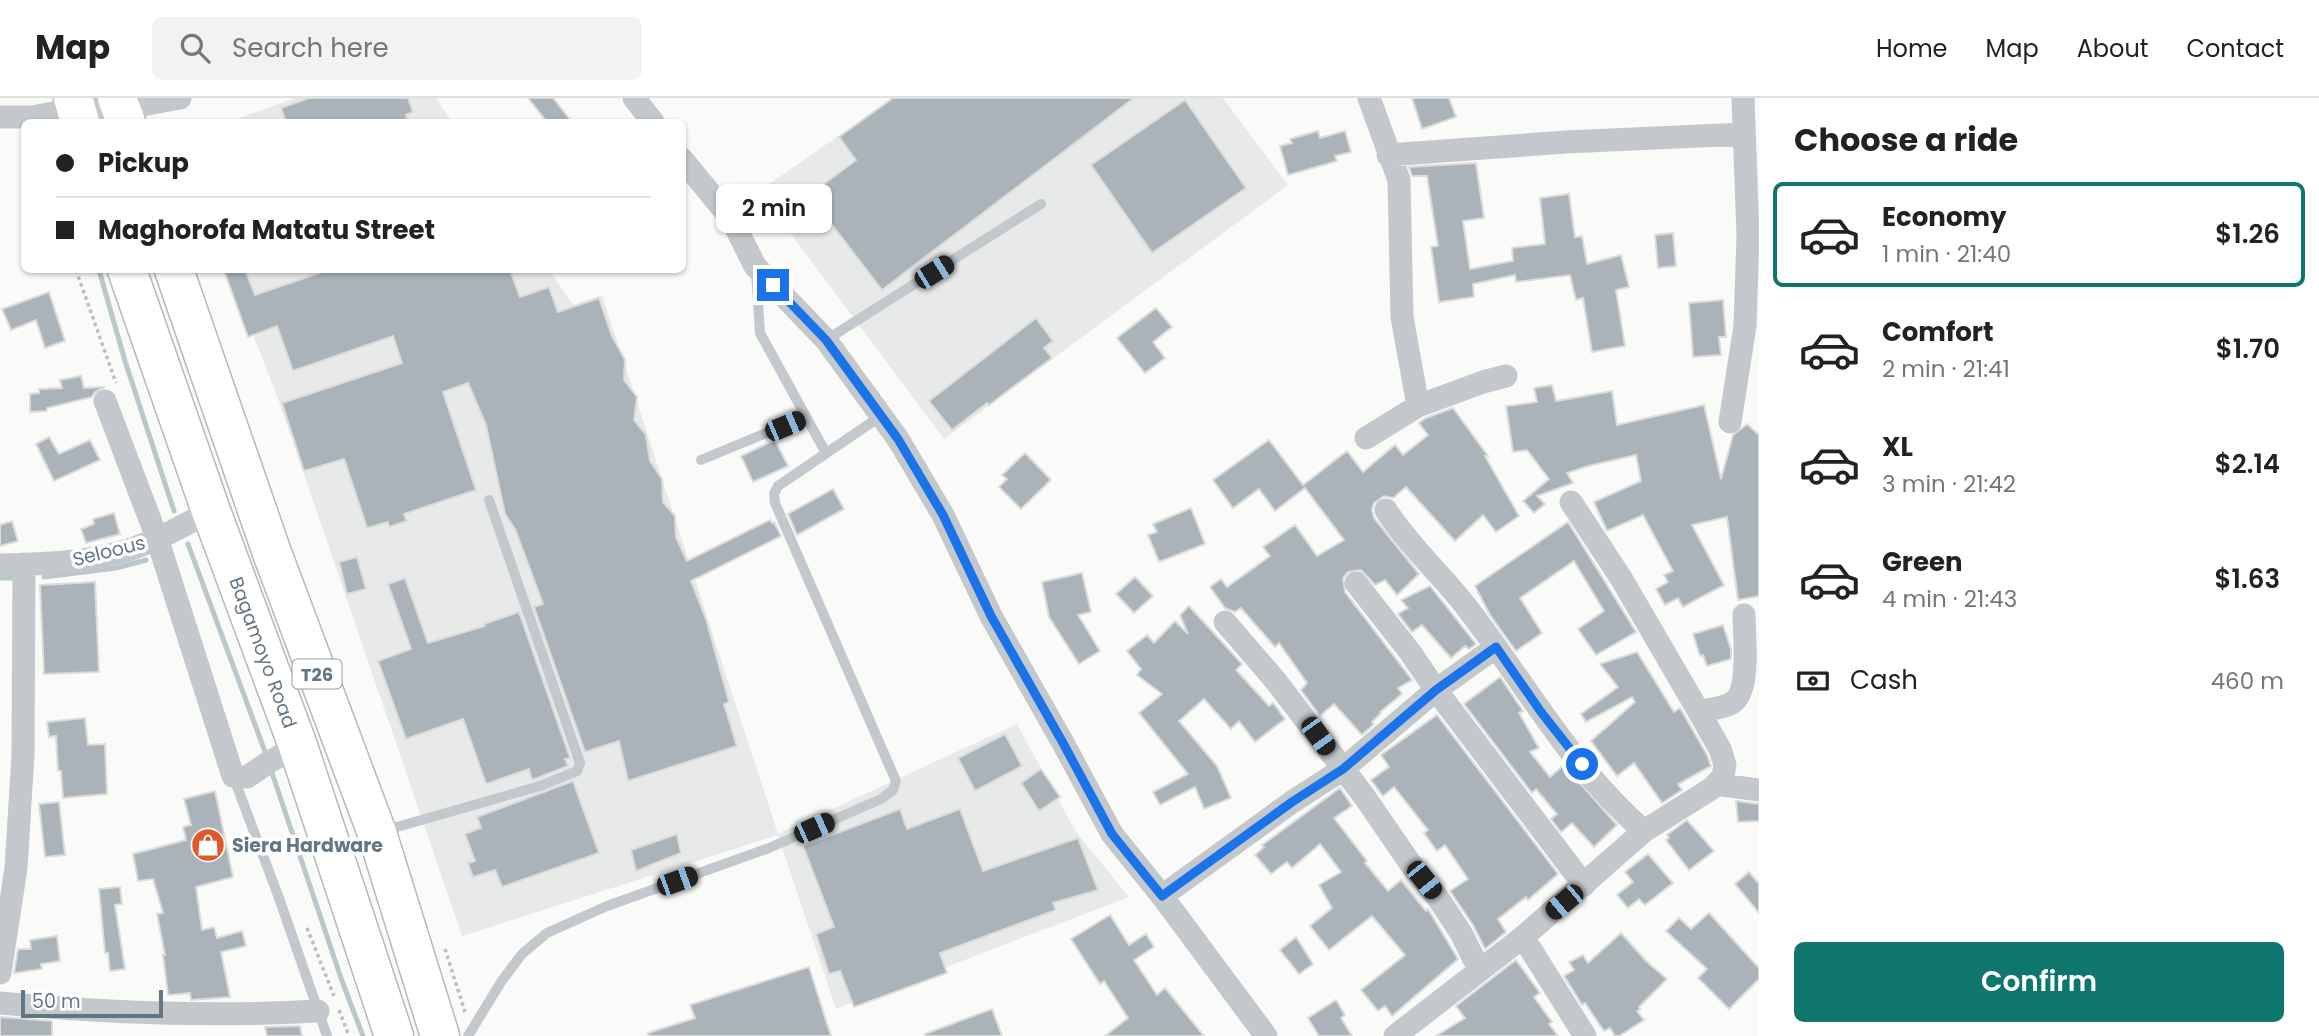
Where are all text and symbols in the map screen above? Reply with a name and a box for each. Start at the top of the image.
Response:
search box [152,17,642,80]
text: Map [35,24,110,71]
icon: search [176,29,214,67]
text: Search here [232,30,389,66]
text: Home [1876,32,1948,65]
text: Map [1986,32,2039,65]
text: About [2077,32,2148,65]
text: Contact [2186,32,2284,65]
text: Choose a ride [1794,117,2018,162]
text: Pickup [98,145,189,181]
callout: 2 min [715,184,831,232]
text: 2 min [742,192,806,224]
text: Economy [1882,199,2006,235]
icon: car [1798,203,1861,266]
text: Maghorofa Matatu Street [98,212,435,248]
text: $1.26 [2215,216,2280,252]
text: 1 min · 21:40 [1882,238,2011,270]
car [911,252,958,292]
route end [757,269,789,301]
text: Comfort [1882,314,1994,350]
icon: car [1798,318,1861,381]
text: $1.70 [2216,331,2280,367]
text: 2 min · 21:41 [1882,353,2010,385]
car [762,408,809,444]
text: XL [1882,429,1913,465]
icon: car [1798,433,1861,496]
text: $2.14 [2215,446,2280,482]
text: 3 min · 21:42 [1882,468,2016,500]
street label: Seloous [70,529,148,573]
text: Green [1882,544,1963,580]
icon: car [1798,548,1861,611]
text: $1.63 [2215,561,2280,597]
street label: Bagamoyo Road [223,573,304,732]
text: 4 min · 21:43 [1882,583,2017,615]
road number: T26 [292,660,342,688]
icon: cash [1794,662,1832,700]
text: Cash [1850,662,1918,698]
text: 460 m [2211,665,2284,697]
car [1298,713,1339,759]
route start [1566,748,1598,780]
car [791,810,838,846]
shop icon: Siera Hardware [189,826,227,864]
place label: Siera Hardware [232,832,383,859]
car [1403,857,1446,903]
car [654,864,701,898]
car [1542,880,1587,924]
button: Confirm [1794,942,2284,1022]
scale bar [21,987,163,1019]
text: 50 m [32,988,81,1015]

